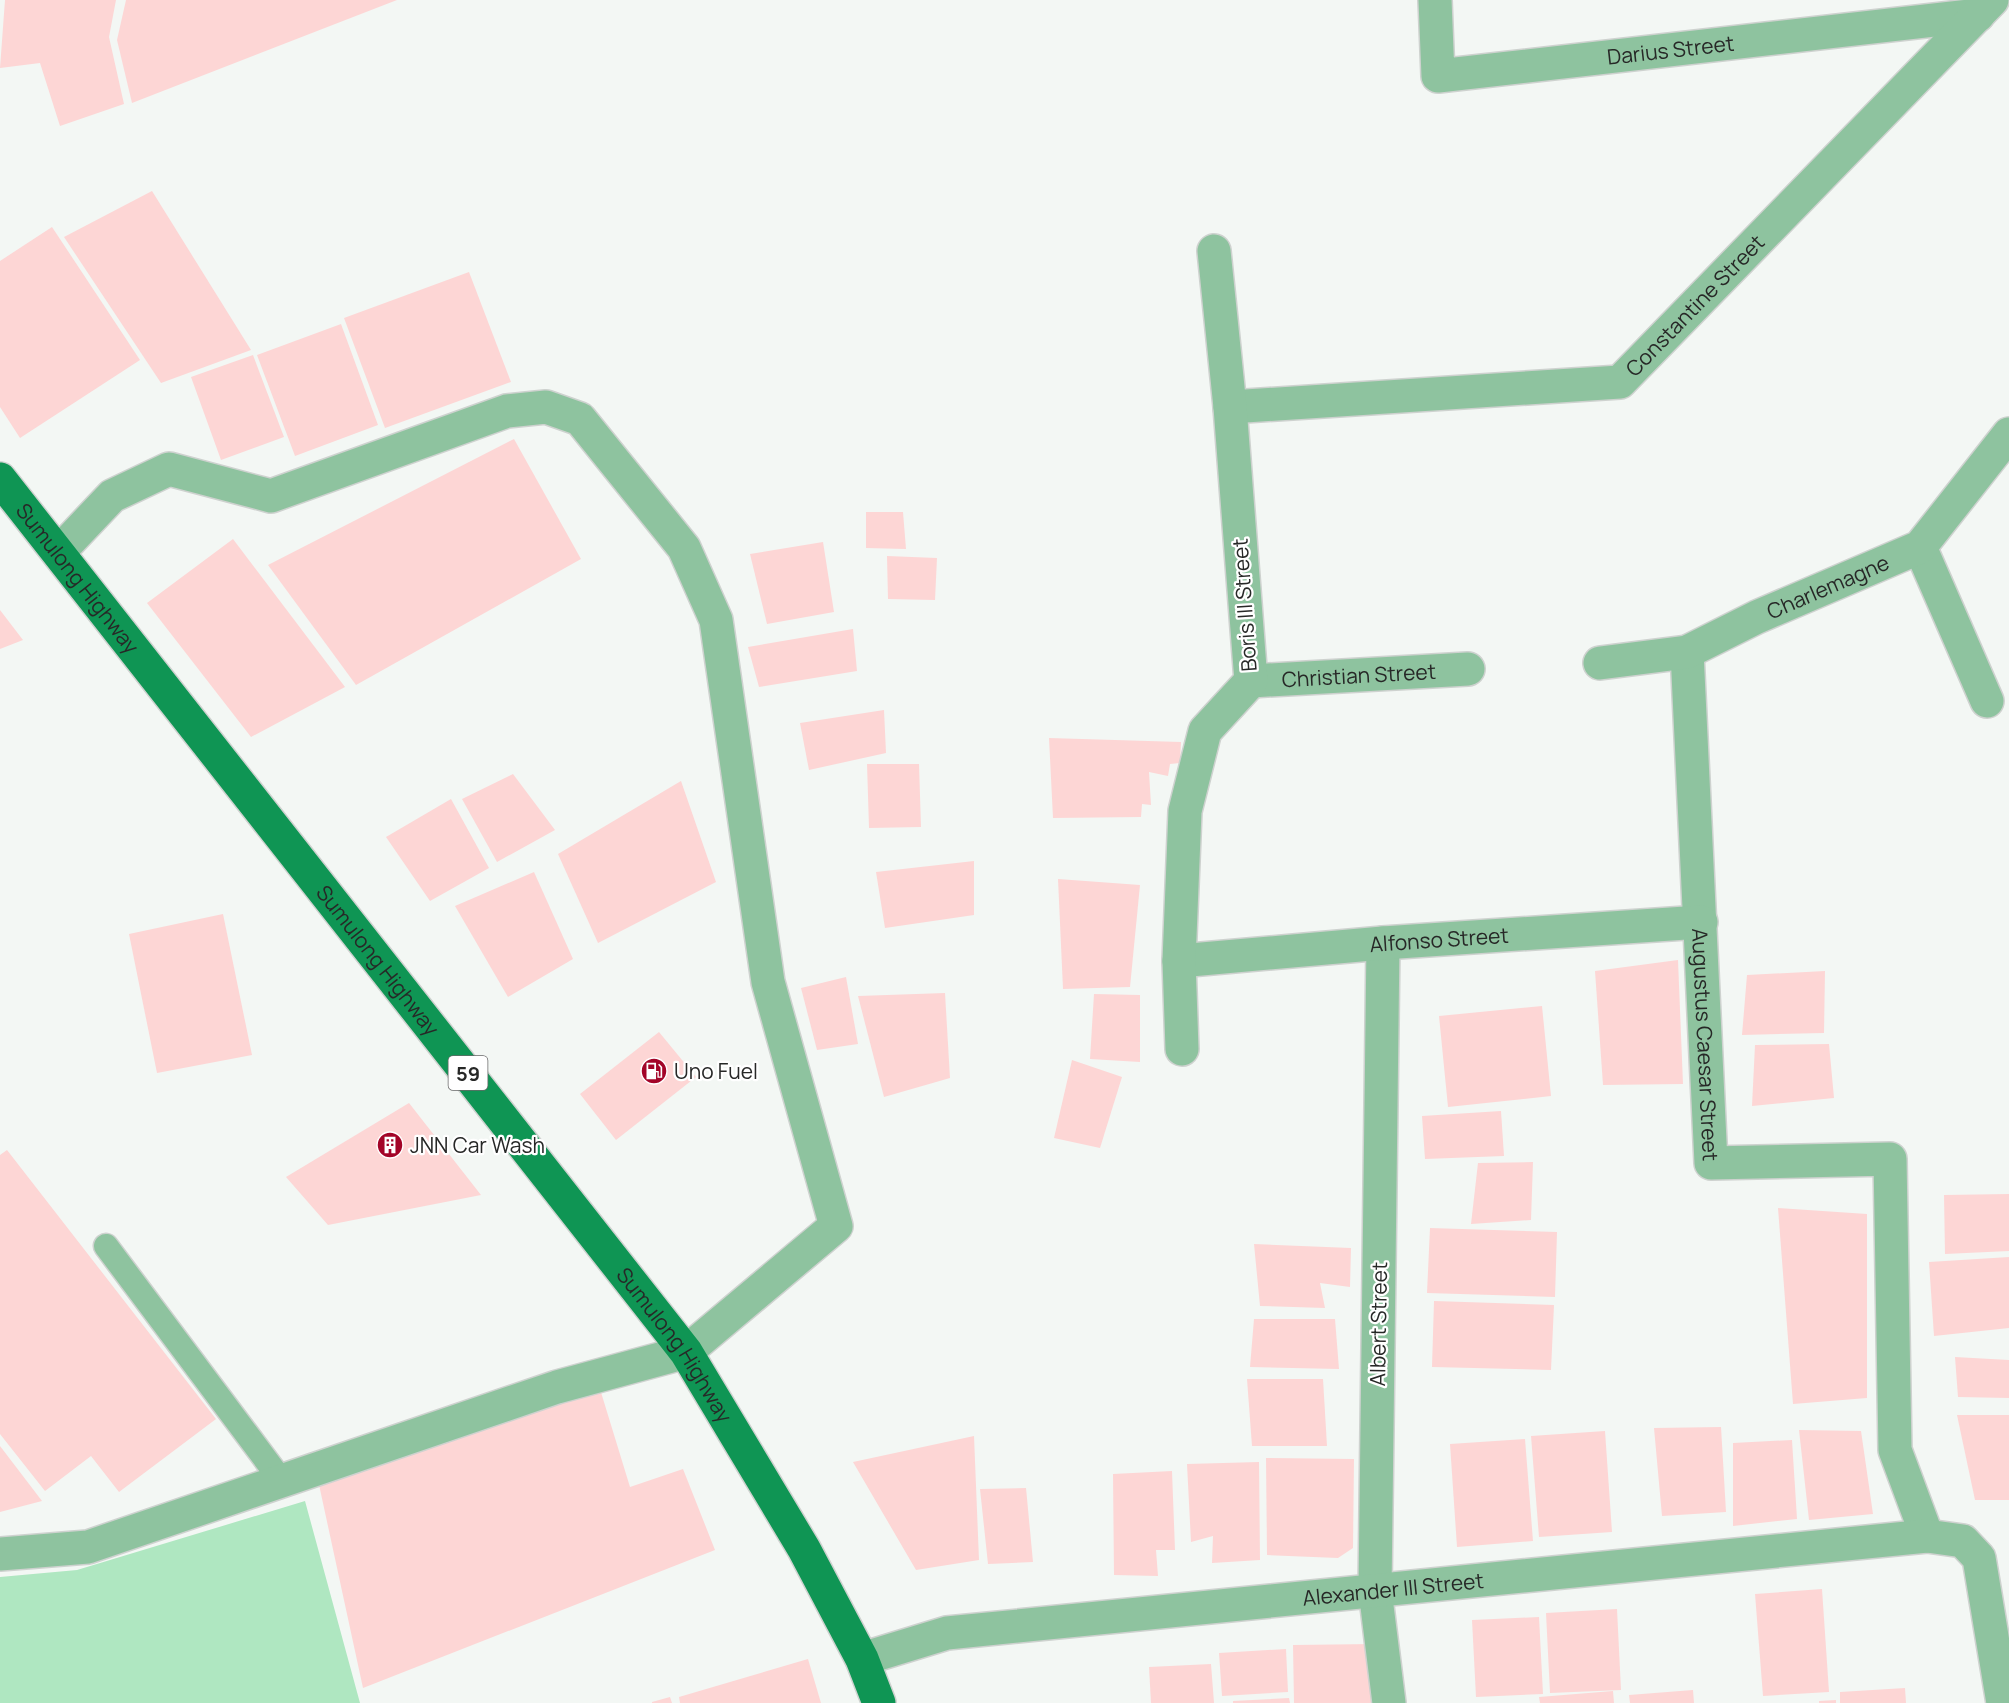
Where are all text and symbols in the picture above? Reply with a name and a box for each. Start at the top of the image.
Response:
street label: Darius Street [1605,29,1735,71]
street label: Constantine Street [1619,228,1770,382]
street label: Sumulong Highway [10,497,146,659]
street label: Boris III Street [1225,537,1263,673]
street label: Charlemagne [1762,548,1893,625]
street label: Christian Street [1281,657,1437,693]
street label: Sumulong Highway [310,879,446,1041]
street label: Alfonso Street [1368,921,1510,958]
street label: Augustus Caesar Street [1686,927,1725,1162]
road number: 59 [448,1056,488,1090]
fuel station icon: Uno Fuel [639,1056,669,1086]
place label: Uno Fuel [674,1057,758,1085]
building icon: JNN Car Wash [375,1130,405,1160]
place label: JNN Car Wash [410,1131,545,1159]
street label: Sumulong Highway [611,1261,739,1428]
street label: Albert Street [1363,1261,1393,1387]
street label: Alexander III Street [1301,1566,1485,1612]

